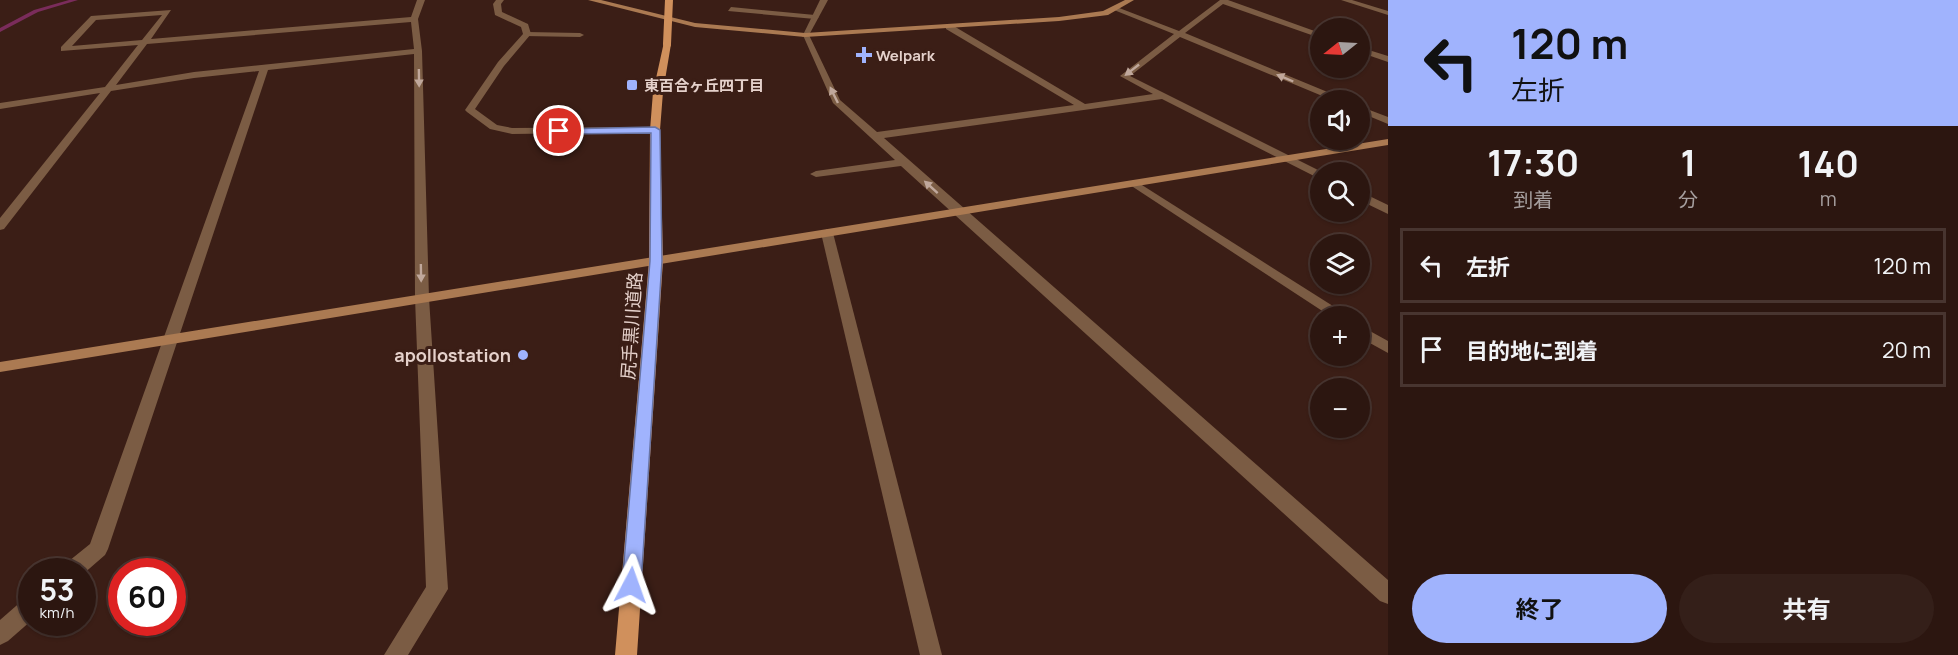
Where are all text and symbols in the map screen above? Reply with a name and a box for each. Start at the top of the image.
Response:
text: 120 m [1511,14,1628,72]
north arrow [1310,18,1370,78]
map controls [1310,18,1370,438]
icon: left [1412,24,1490,102]
place label: Welpark [876,45,936,66]
marker: Welpark [857,48,871,62]
one-way arrow [1125,63,1140,75]
one-way arrow [414,69,423,88]
text: 左折 [1511,71,1565,108]
one-way arrow [1276,73,1294,82]
place label: 東百合ヶ丘四丁目 [644,75,764,96]
marker: 東百合ヶ丘四丁目 [625,78,639,92]
one-way arrow [829,86,838,103]
button: sound [1310,90,1370,150]
pin [533,105,584,156]
icon: arrive [542,114,575,147]
text: 17:30 [1487,138,1579,187]
text: 1 [1680,138,1696,187]
text: 140 [1797,139,1859,188]
button: search [1310,162,1370,222]
one-way arrow [924,180,939,194]
text: m [1820,185,1837,212]
text: 到着 [1513,186,1553,213]
text: 分 [1678,186,1698,213]
button: layers [1310,234,1370,294]
icon: left [1415,249,1448,282]
text: 120 m [1873,251,1931,281]
text: 左折 [1466,252,1510,282]
one-way arrow [417,264,426,283]
street label: 尻手黒川道路 [615,271,647,381]
button: + [1310,306,1370,366]
icon: arrive [1415,333,1448,366]
text: 20 m [1882,335,1931,365]
text: 目的地に到着 [1466,336,1598,366]
place label: apollostation [394,343,511,367]
marker: apollostation [516,348,530,362]
button: − [1310,378,1370,438]
position arrow [599,553,663,617]
speed limit sign: 60 [108,558,186,636]
text: 53 [39,569,75,610]
button: 終了 [1412,574,1667,643]
button: 共有 [1679,574,1934,643]
text: km/h [40,602,74,623]

